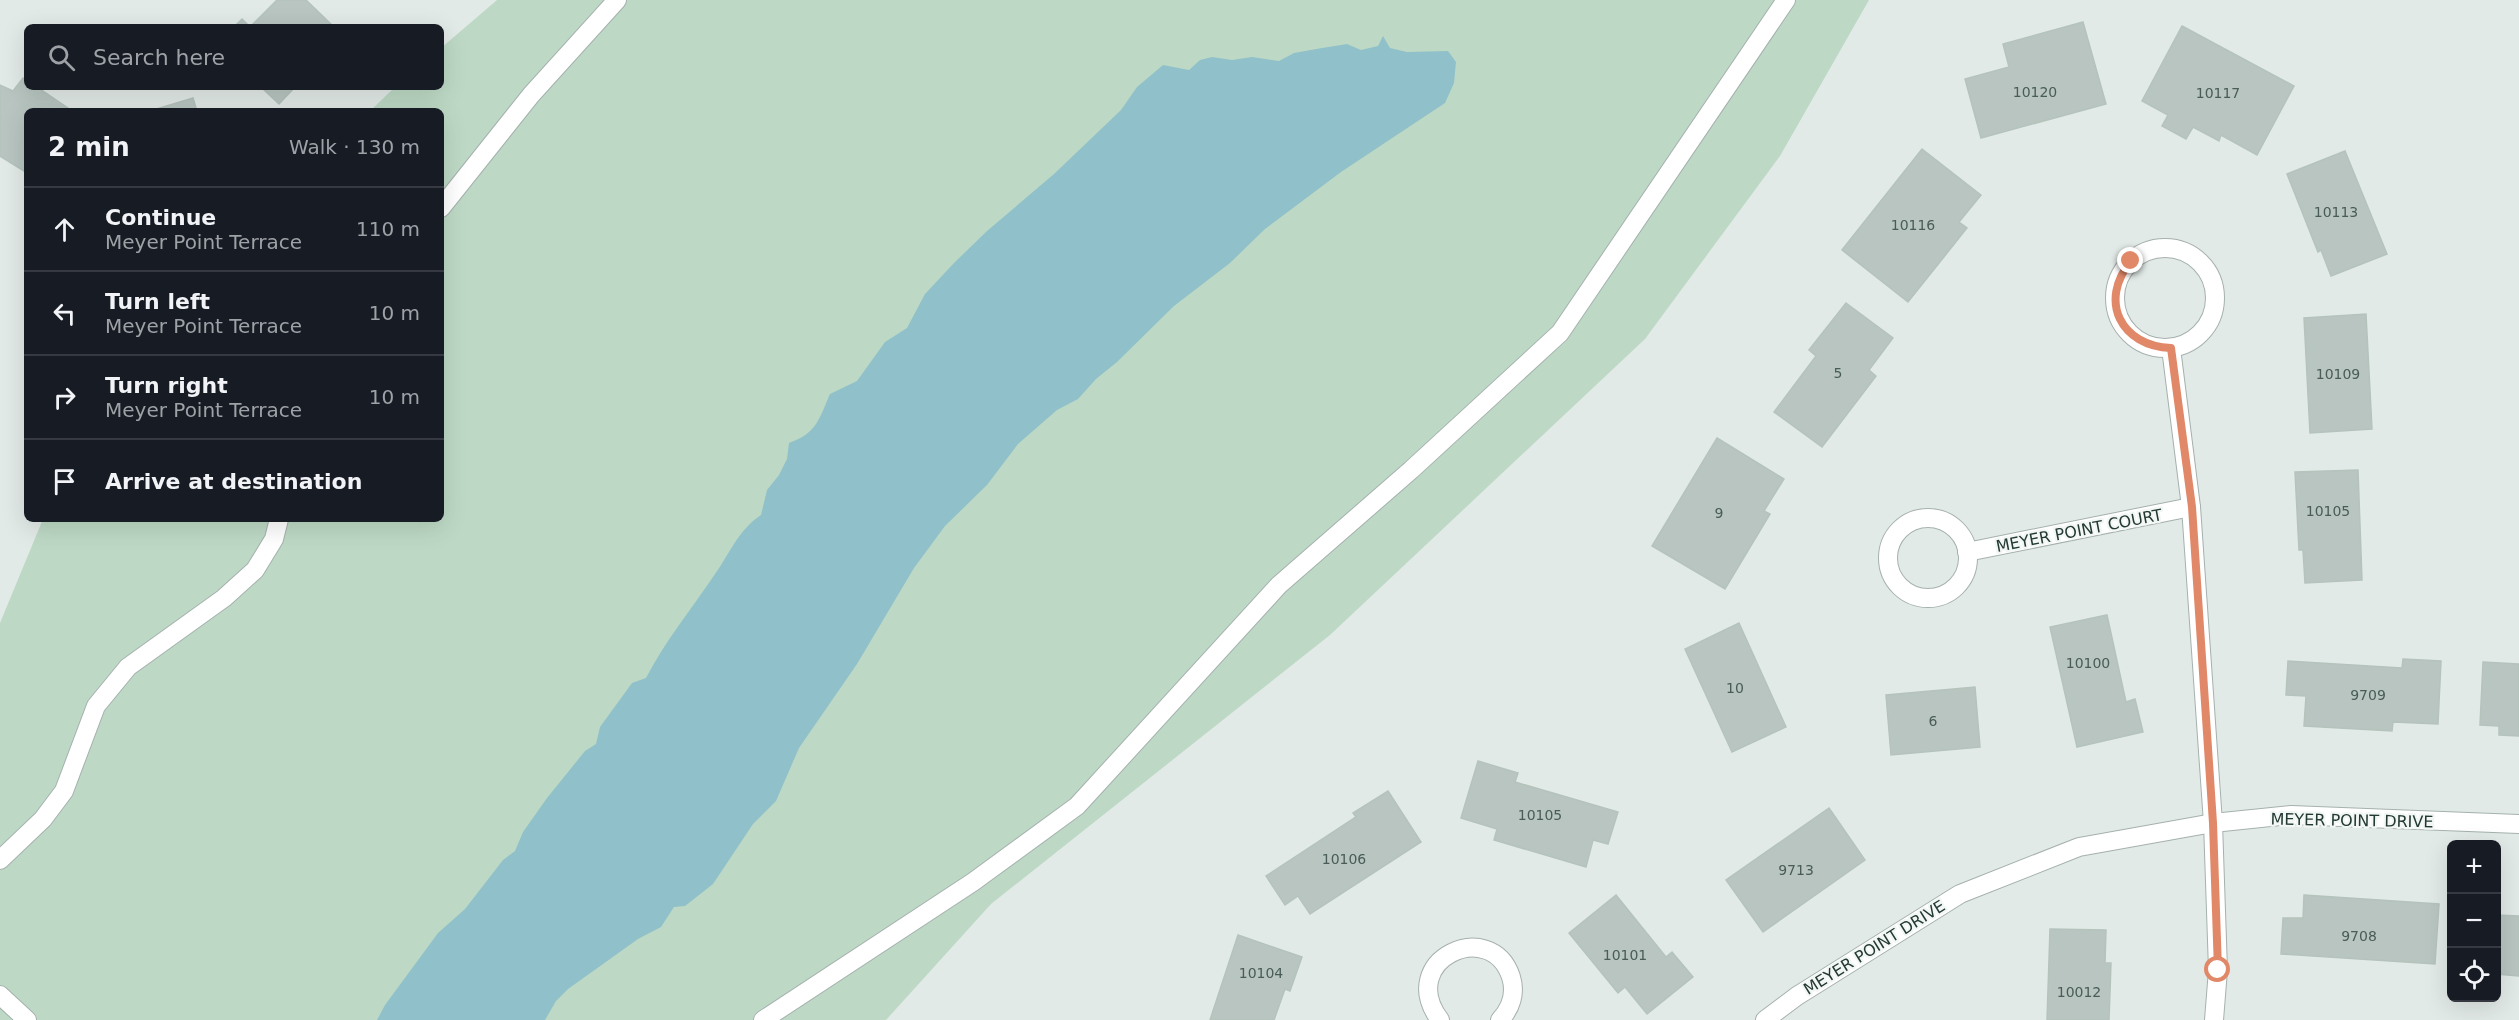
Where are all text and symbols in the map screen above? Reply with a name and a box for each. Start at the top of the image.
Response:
search box [24,24,444,90]
icon: search [45,41,78,74]
text: Search here [93,45,225,70]
house number: 10120 [2013,84,2057,100]
house number: 10117 [2196,85,2240,101]
text: 2 min [48,132,130,162]
text: Walk · 130 m [289,135,420,159]
house number: 10113 [2314,204,2358,220]
text: Continue [105,205,216,230]
icon: ahead [48,213,81,246]
text: 110 m [356,217,420,241]
house number: 10116 [1891,217,1935,233]
text: Meyer Point Terrace [105,230,302,254]
route end [2117,247,2143,273]
text: Turn left [105,289,210,314]
icon: left [48,297,81,330]
text: 10 m [369,301,420,325]
text: Meyer Point Terrace [105,314,302,338]
house number: 5 [1834,365,1842,381]
house number: 10109 [2316,366,2360,382]
text: Turn right [105,373,228,398]
icon: right [48,381,81,414]
text: 10 m [369,385,420,409]
text: Meyer Point Terrace [105,398,302,422]
icon: arrive [48,465,81,498]
text: Arrive at destination [105,469,362,494]
house number: 10105 [2306,503,2350,519]
house number: 9 [1715,505,1723,521]
street label: MEYER POINT COURT [1994,505,2164,556]
house number: 10100 [2066,655,2110,671]
house number: 10 [1726,680,1744,696]
house number: 9709 [2350,687,2386,703]
house number: 6 [1929,713,1938,729]
house number: 10105 [1518,807,1562,823]
street label: MEYER POINT DRIVE [2270,810,2434,831]
map controls [2447,840,2501,1002]
button: + [2447,840,2501,894]
house number: 10106 [1322,851,1366,867]
house number: 9713 [1778,862,1814,878]
button: − [2447,894,2501,948]
street label: MEYER POINT DRIVE [1800,896,1948,999]
house number: 9708 [2341,928,2377,944]
house number: 10101 [1603,947,1647,963]
button: locate [2447,948,2501,1002]
route start [2204,956,2230,982]
house number: 10104 [1239,965,1283,981]
house number: 10012 [2057,984,2101,1000]

